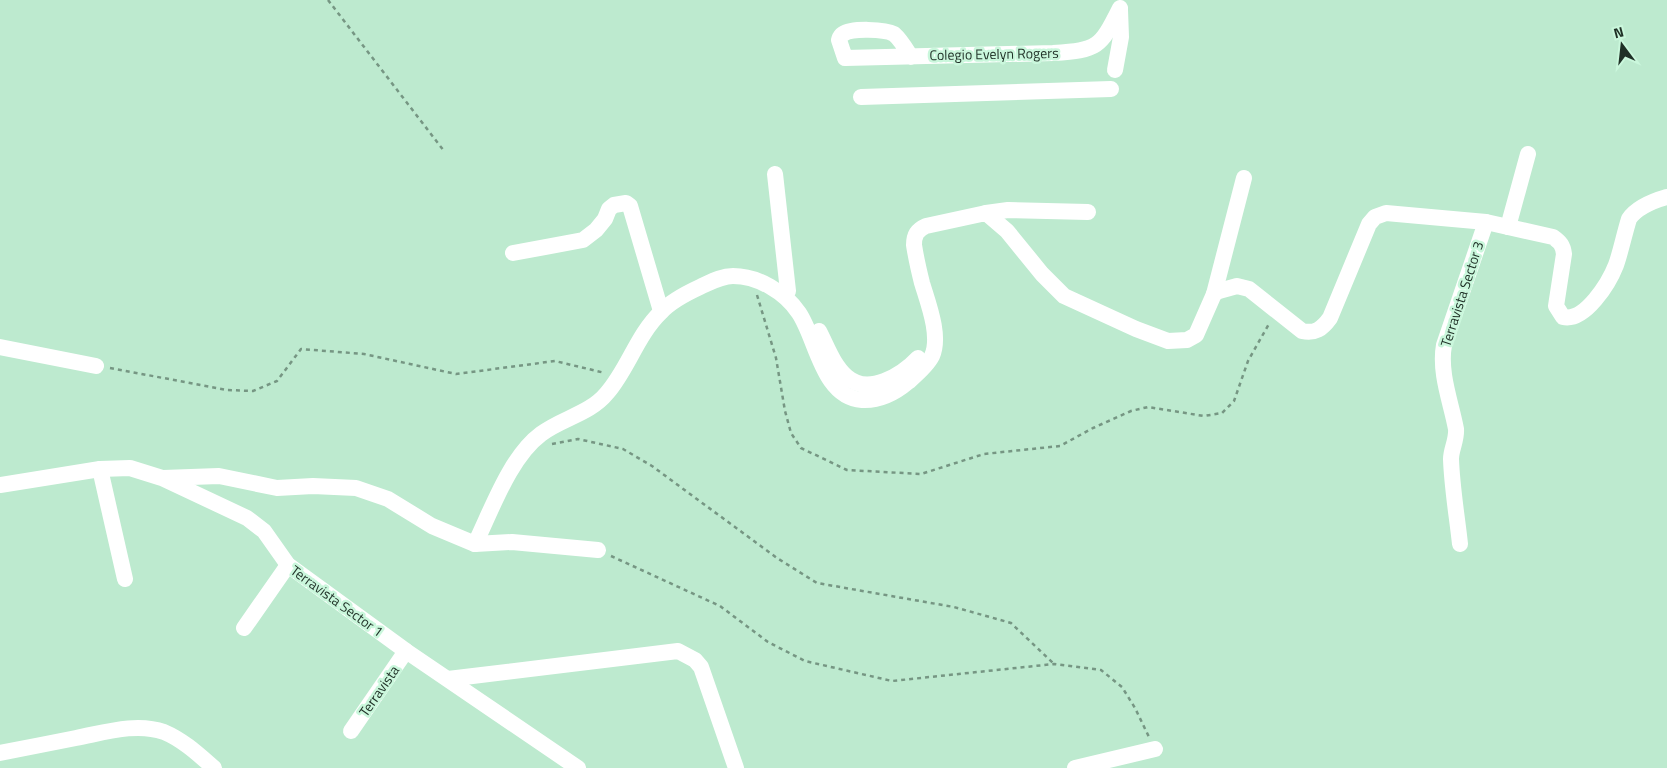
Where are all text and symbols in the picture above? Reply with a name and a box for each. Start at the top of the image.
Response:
north arrow [1597,20,1647,70]
text: N [1611,21,1626,43]
street label: Colegio Evelyn Rogers [929,42,1059,65]
street label: Terravista Sector 3 [1435,238,1488,349]
street label: Terravista Sector 1 [287,560,388,641]
street label: Terravista [353,661,404,721]

